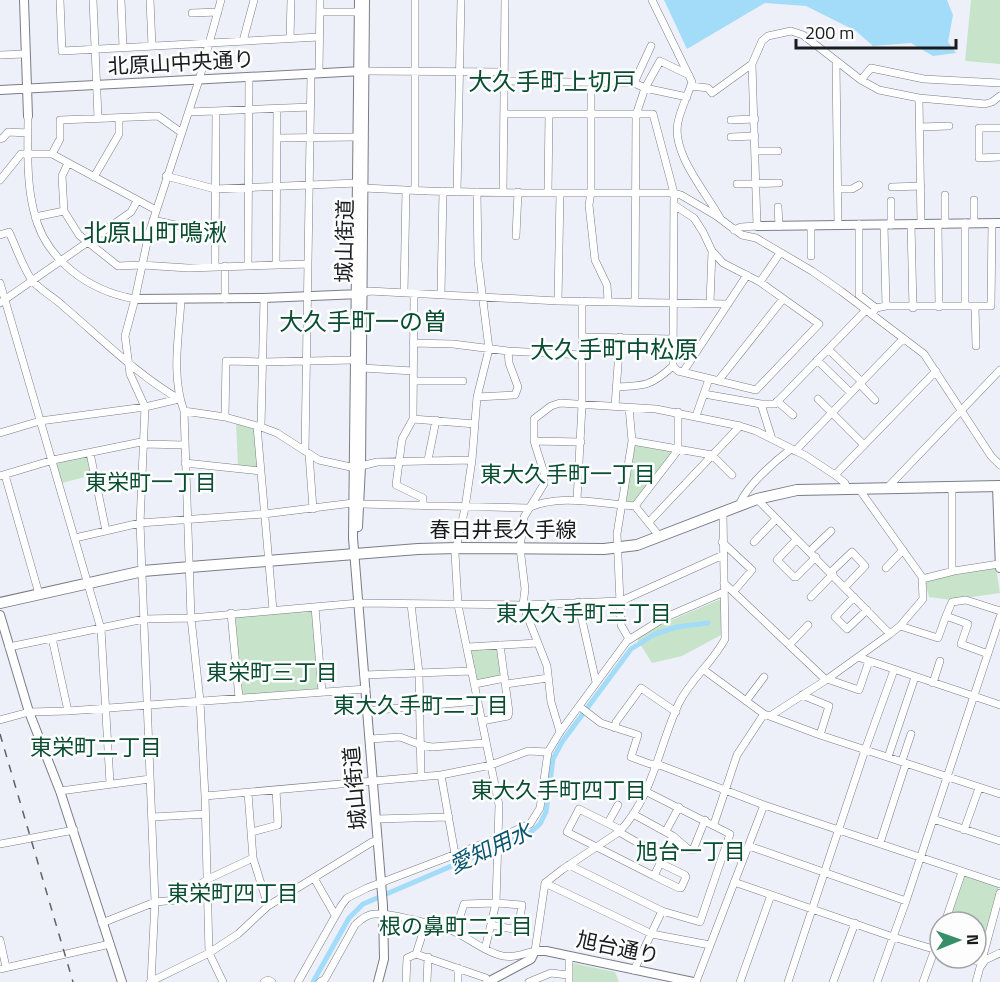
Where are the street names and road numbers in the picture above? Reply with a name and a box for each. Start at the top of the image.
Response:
street label: 北原山中央通り [107,42,255,82]
street label: 城山街道 [327,199,361,283]
street label: 春日井長久手線 [430,513,577,545]
street label: 城山街道 [334,745,374,831]
street label: 旭台通り [574,923,663,971]

